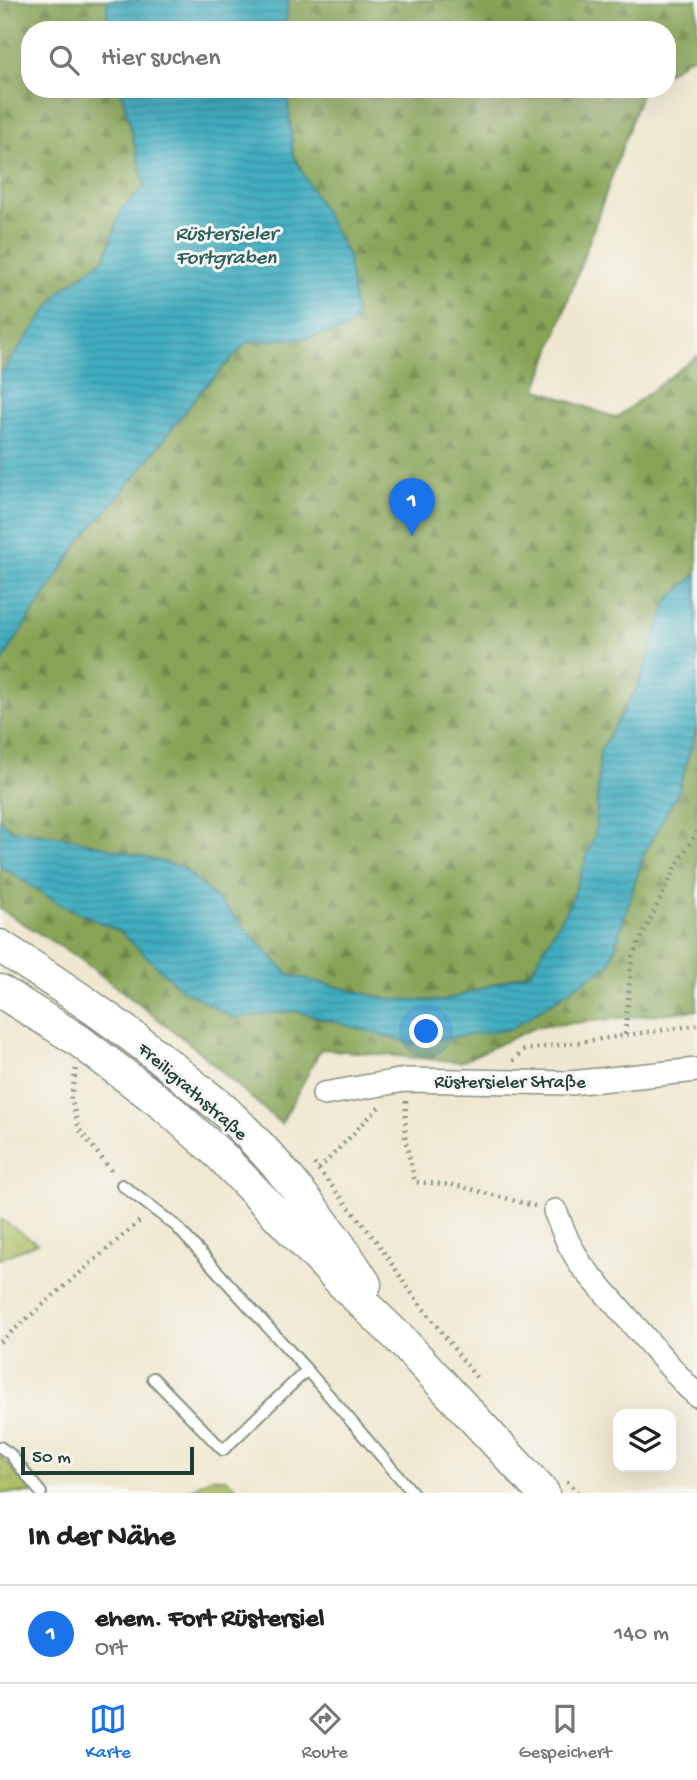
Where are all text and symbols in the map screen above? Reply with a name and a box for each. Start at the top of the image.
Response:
search box [21,21,676,98]
icon: search [45,41,83,79]
text: Hier suchen [101,44,221,75]
water label: Rüstersieler Fortgraben [175,223,281,272]
pin: 1 [389,478,435,536]
your location [409,1014,443,1048]
street label: Freiligrathstraße [131,1038,252,1147]
street label: Rüstersieler Straße [434,1072,586,1095]
map controls [613,1409,676,1472]
button: layers [613,1409,676,1472]
scale bar [21,1444,194,1476]
text: 50 m [32,1447,71,1470]
text: In der Nähe [28,1521,175,1556]
text: ehem. Fort Rüstersiel [95,1605,324,1636]
text: 1 [46,1621,56,1648]
text: 140 m [614,1621,669,1648]
text: Ort [95,1636,126,1663]
tab: Karte [85,1700,131,1765]
tab: Route [301,1700,348,1765]
tab: Gespeichert [519,1700,612,1765]

